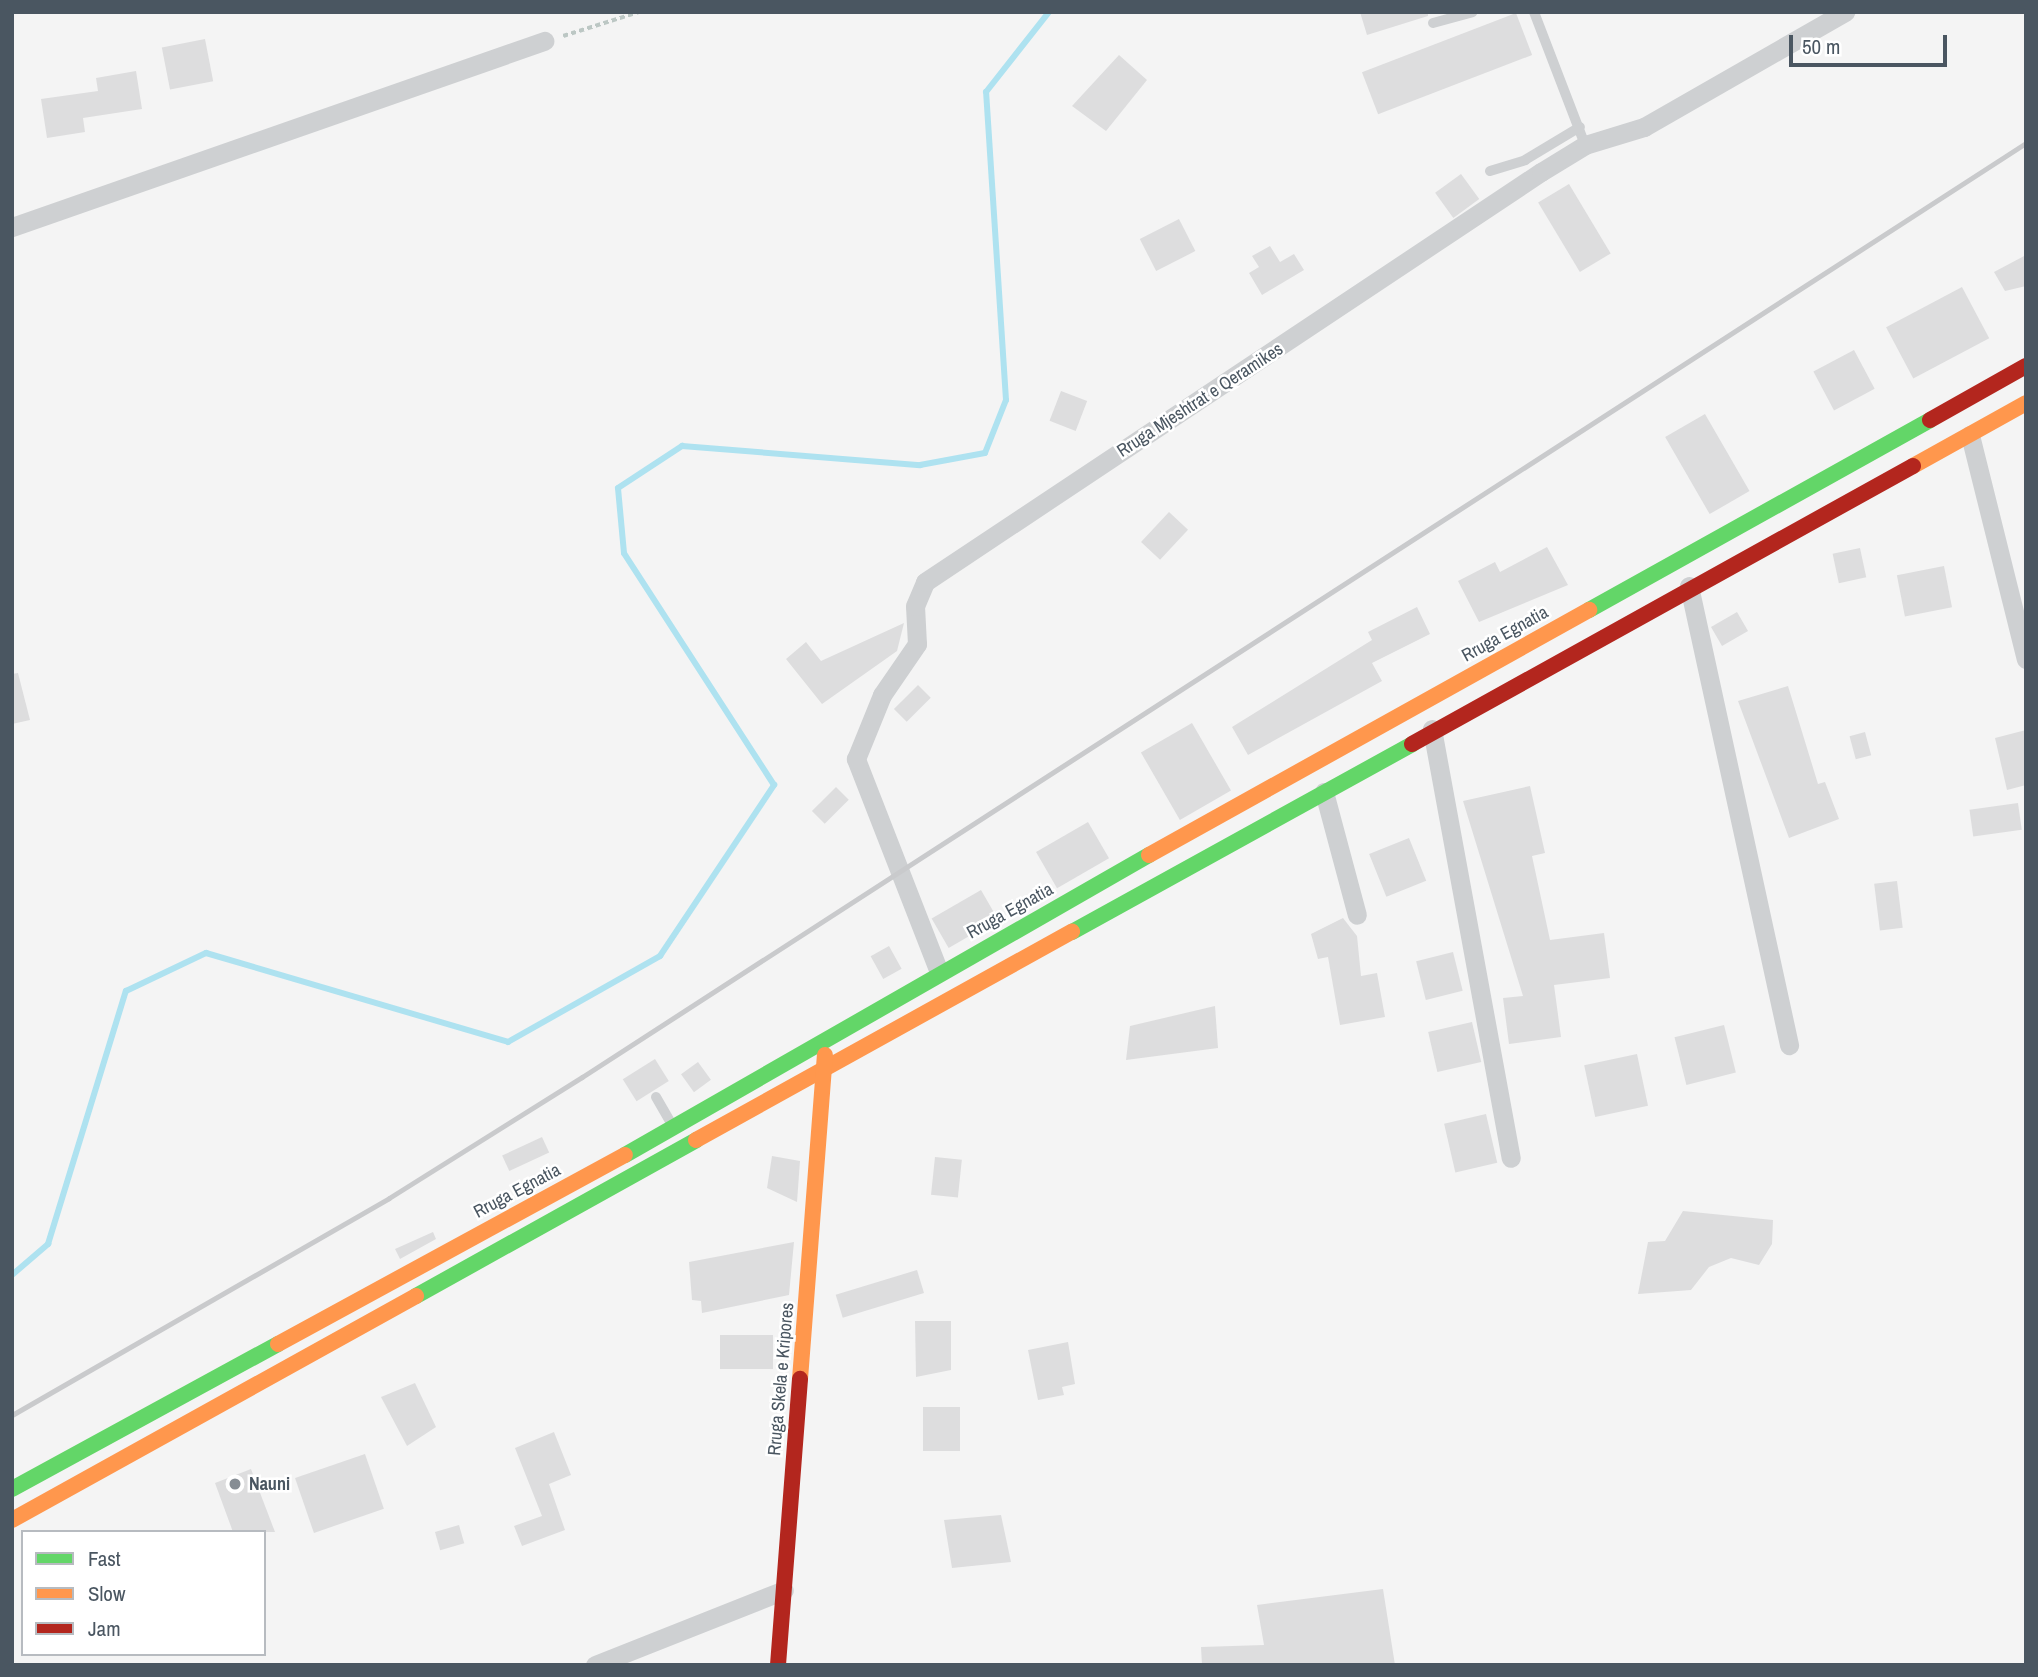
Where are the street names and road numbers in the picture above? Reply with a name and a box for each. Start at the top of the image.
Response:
street label: Rruga Mjeshtrat e Qeramikes [1113,338,1287,462]
street label: Rruga Egnatia [1458,601,1552,667]
street label: Rruga Egnatia [963,878,1057,944]
street label: Rruga Egnatia [470,1159,564,1223]
street label: Rruga Skela e Kripores [764,1302,798,1456]

